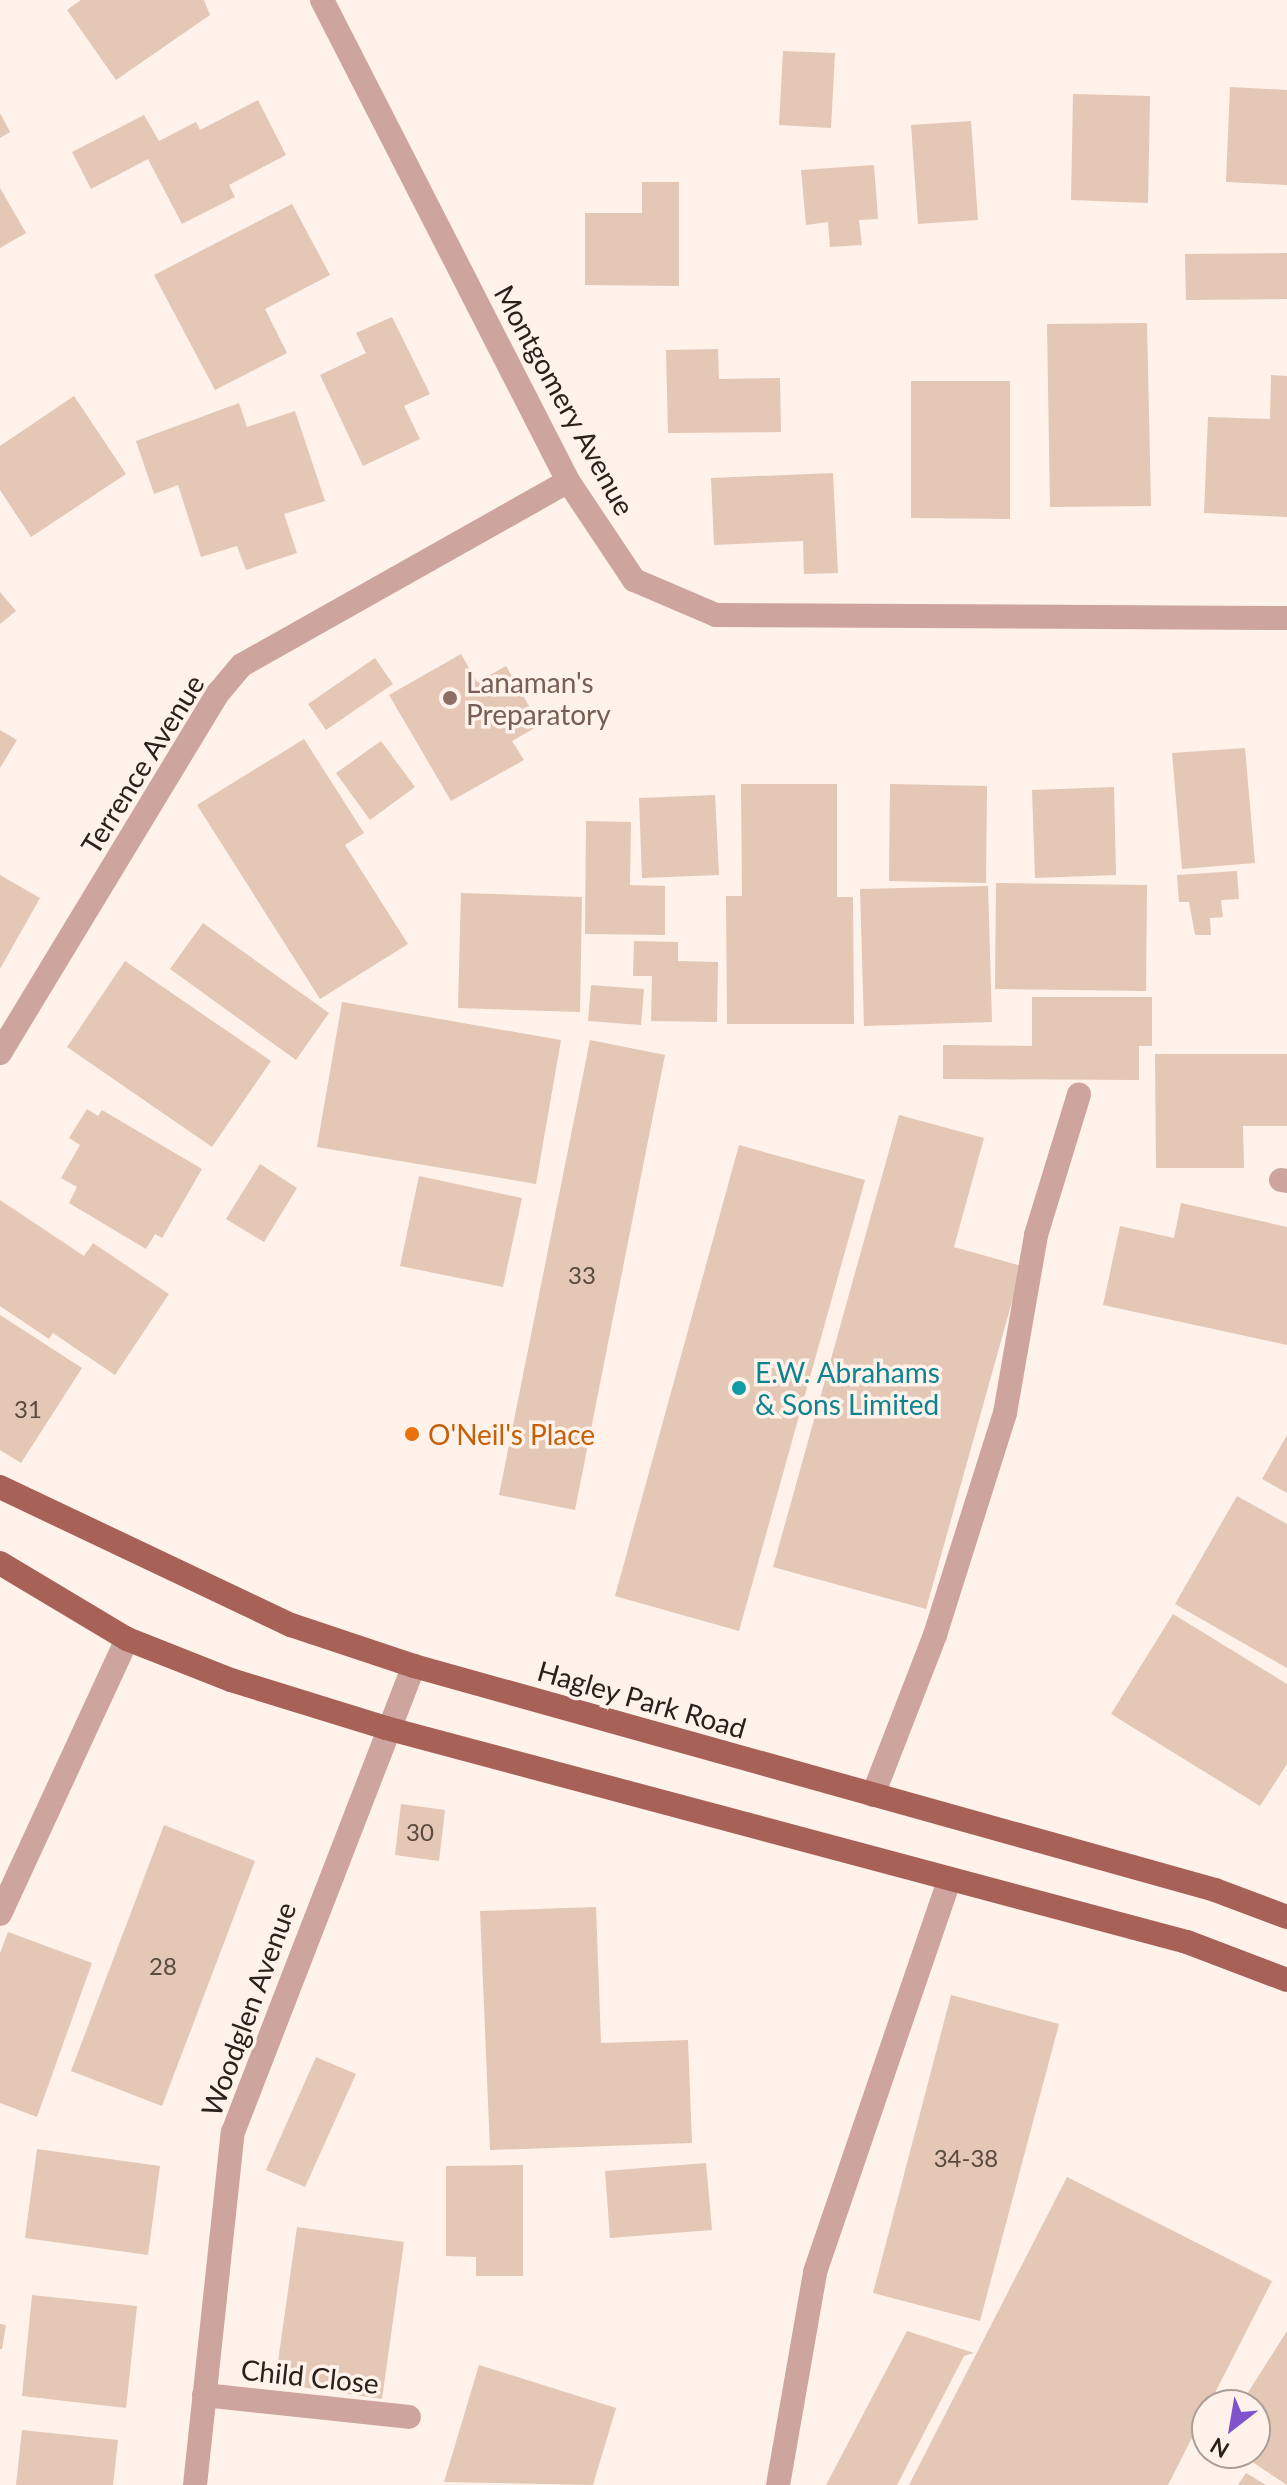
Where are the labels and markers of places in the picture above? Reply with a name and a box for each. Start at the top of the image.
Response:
place label: Lanaman's Preparatory [466,665,611,731]
marker: Lanaman's Preparatory [441,689,459,707]
place label: E.W. Abrahams & Sons Limited [755,1355,941,1421]
marker: E.W. Abrahams & Sons Limited [730,1379,748,1397]
place label: O'Neil's Place [428,1417,595,1451]
marker: O'Neil's Place [403,1425,421,1443]

